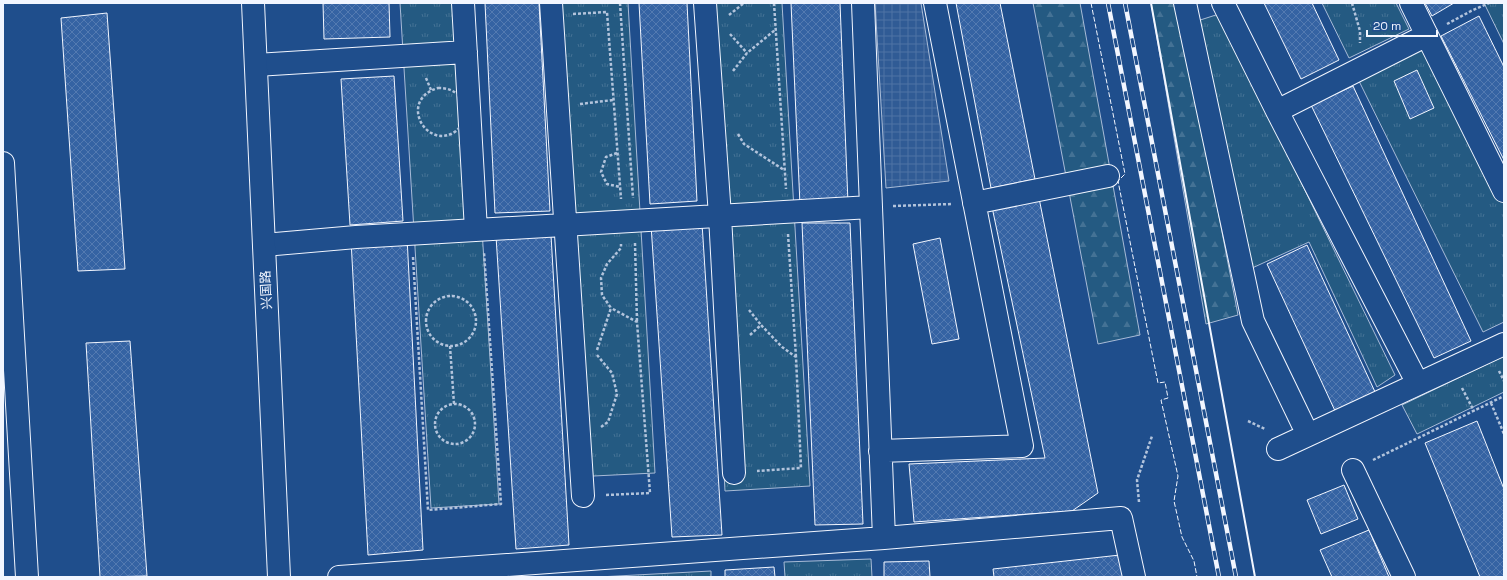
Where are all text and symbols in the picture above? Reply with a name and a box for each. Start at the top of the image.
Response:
scale bar [1367,12,1437,38]
text: 20 m [1373,18,1401,34]
street label: 兴国路 [256,270,276,310]

